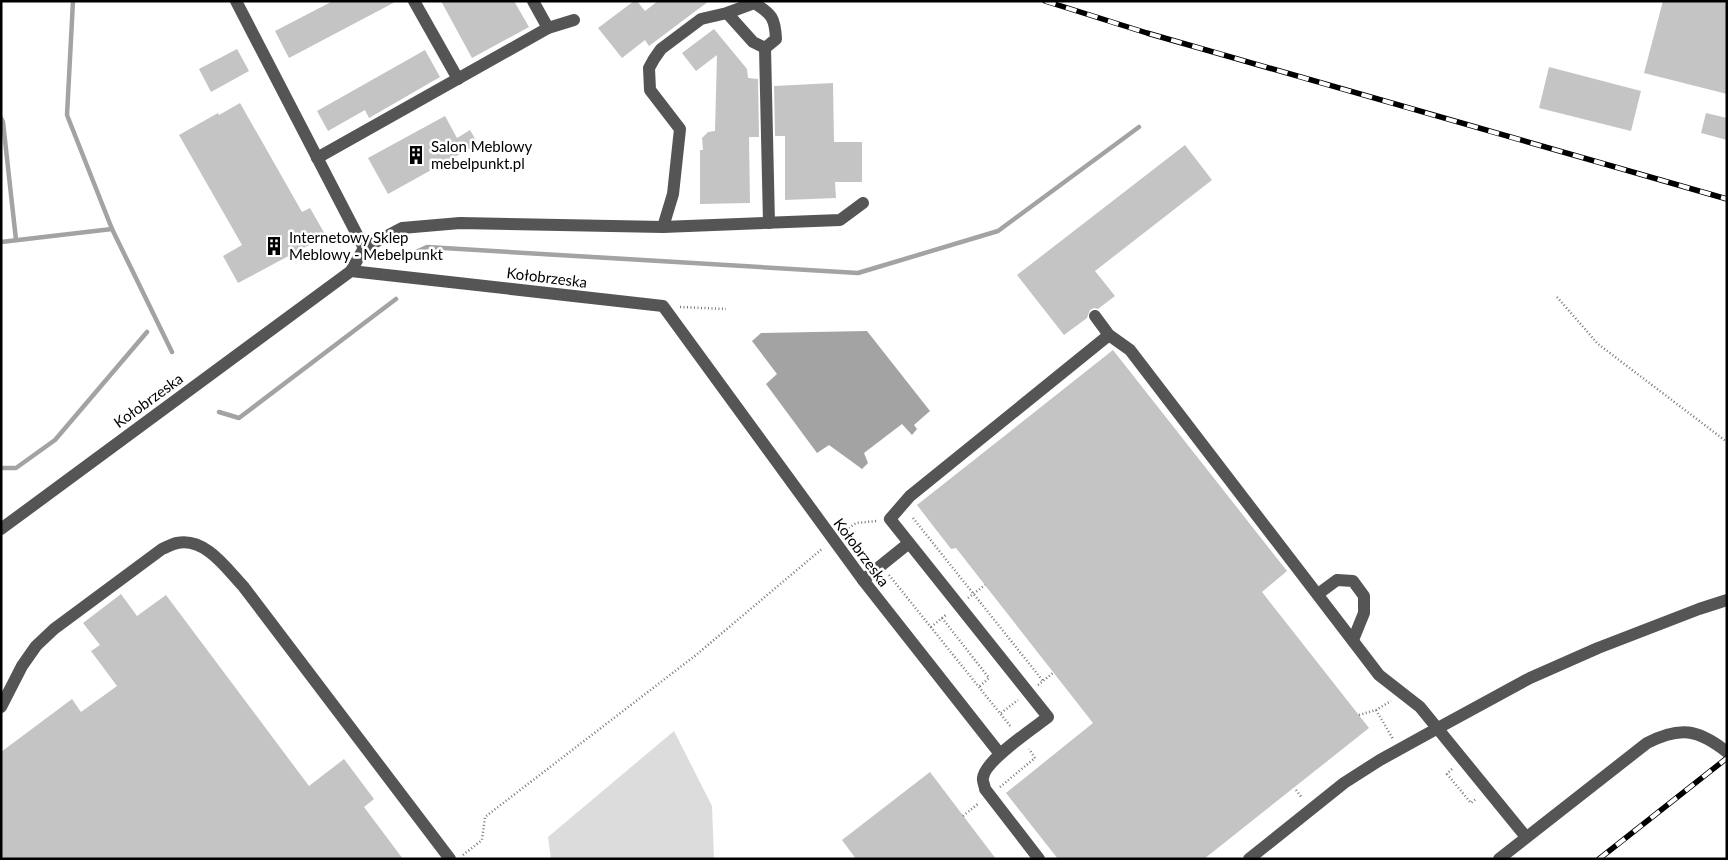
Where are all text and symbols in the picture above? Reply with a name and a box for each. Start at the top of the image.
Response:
place label: Salon Meblowy mebelpunkt.pl [431,137,532,172]
building icon: Salon Meblowy mebelpunkt.pl [405,144,427,166]
place label: Internetowy Sklep Meblowy - Mebelpunkt [289,228,444,263]
building icon: Internetowy Sklep Meblowy - Mebelpunkt [263,235,285,257]
street label: Kołobrzeska [506,263,588,291]
street label: Kołobrzeska [110,369,186,431]
street label: Kołobrzeska [830,514,894,590]

